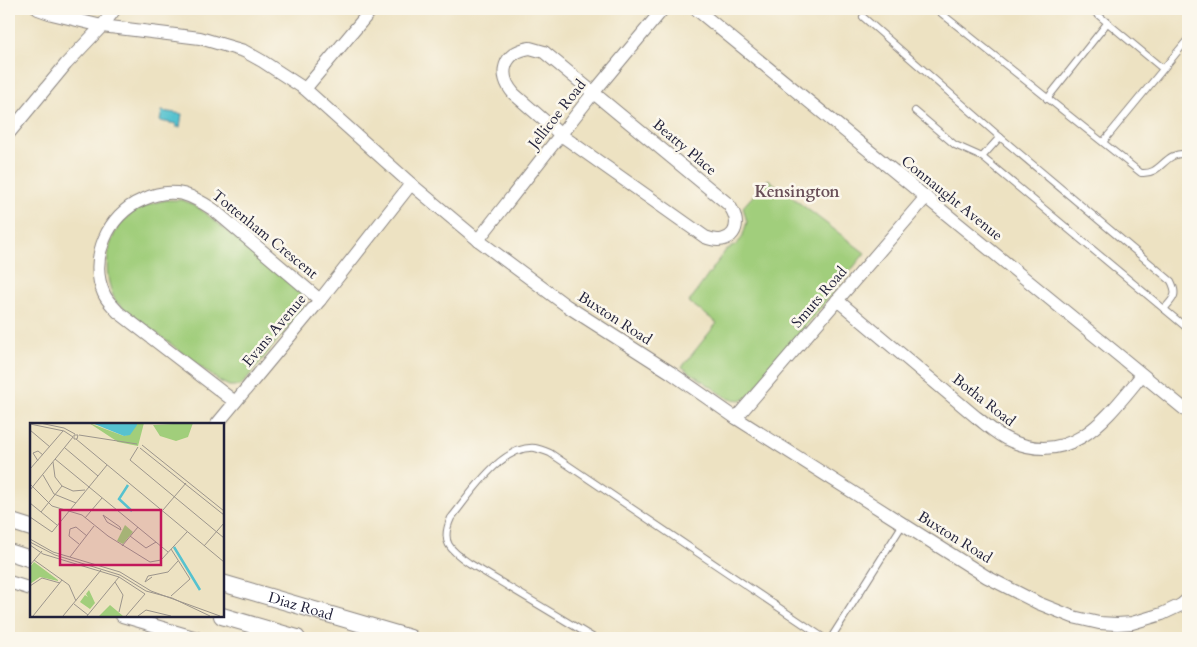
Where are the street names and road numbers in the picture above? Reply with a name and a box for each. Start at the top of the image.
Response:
street label: Jellicoe Road [522,75,590,154]
street label: Beatty Place [649,114,721,180]
street label: Connaught Avenue [897,151,1007,245]
street label: Tottenham Crescent [208,185,322,283]
street label: Smuts Road [787,262,851,332]
street label: Buxton Road [574,287,656,349]
street label: Evans Avenue [238,289,311,371]
street label: Botha Road [948,369,1020,431]
street label: Buxton Road [914,506,996,568]
street label: Diaz Road [266,587,335,625]

